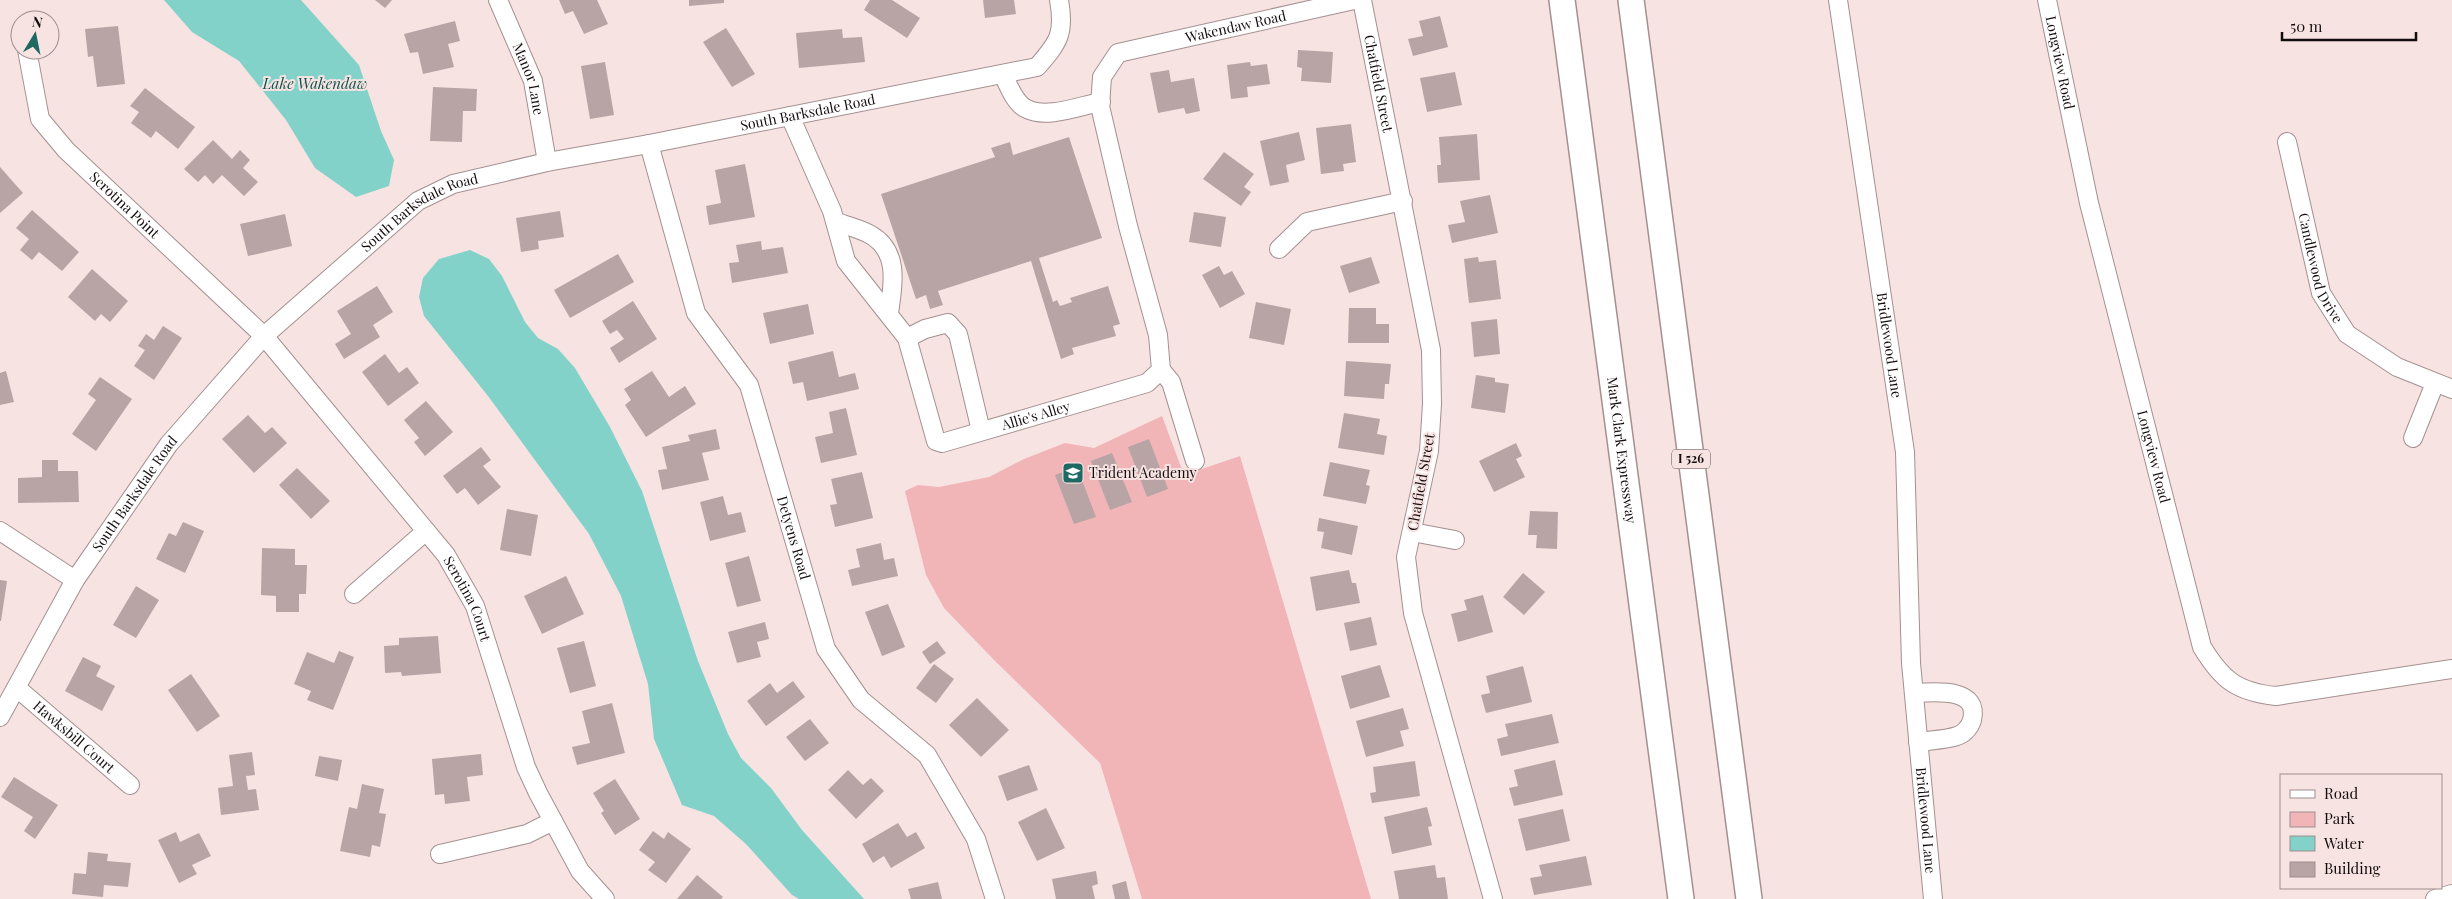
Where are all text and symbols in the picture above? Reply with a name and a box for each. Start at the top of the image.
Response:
street label: Wakendaw Road [1182,6,1288,47]
north arrow [10,10,60,60]
scale bar [2282,10,2416,42]
text: N [31,11,44,32]
street label: Longview Road [2042,14,2079,111]
text: 50 m [2290,16,2323,36]
street label: Chatfield Street [1360,33,1398,135]
street label: Manor Lane [509,40,549,116]
water label: Lake Wakendaw [262,73,367,93]
street label: South Barksdale Road [738,89,877,135]
street label: Serotina Point [86,167,165,243]
street label: South Barksdale Road [357,168,480,256]
street label: Candlewood Drive [2294,211,2348,327]
street label: Bridlewood Lane [1872,291,1907,399]
street label: Mark Clark Expressway [1603,375,1641,525]
street label: Allie's Alley [998,396,1072,434]
street label: Longview Road [2133,408,2175,505]
street label: South Barksdale Road [87,431,181,555]
street label: Chatfield Street [1403,431,1439,532]
road number: I 526 [1672,449,1710,468]
school or university icon: Trident Academy [1061,461,1085,485]
place label: Trident Academy [1089,463,1197,482]
street label: Detyens Road [773,494,815,582]
street label: Serotina Court [439,552,496,645]
street label: Hawksbill Court [29,696,120,778]
street label: Bridlewood Lane [1912,766,1941,874]
legend [2280,774,2442,889]
text: Road [2324,783,2358,803]
text: Park [2324,808,2356,828]
text: Water [2323,833,2364,853]
text: Building [2324,858,2381,878]

